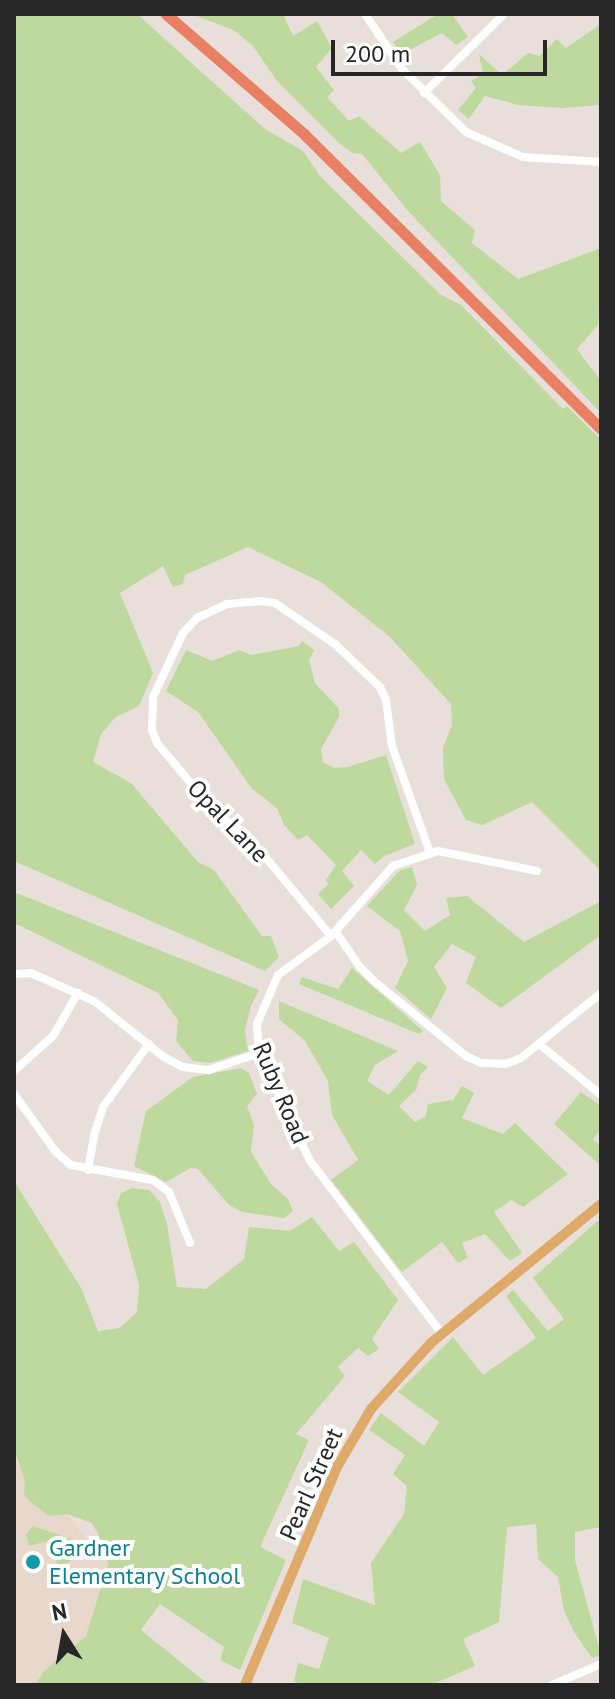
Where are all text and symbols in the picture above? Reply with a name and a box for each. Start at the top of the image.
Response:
scale bar [335,24,551,74]
text: 200 m [345,38,410,69]
street label: Opal Lane [182,774,274,868]
street label: Ruby Road [247,1038,315,1148]
street label: Pearl Street [274,1424,348,1544]
place label: Gardner Elementary School [49,1534,241,1590]
marker: Gardner Elementary School [24,1553,42,1571]
north arrow [24,1595,104,1675]
text: N [50,1596,69,1627]

